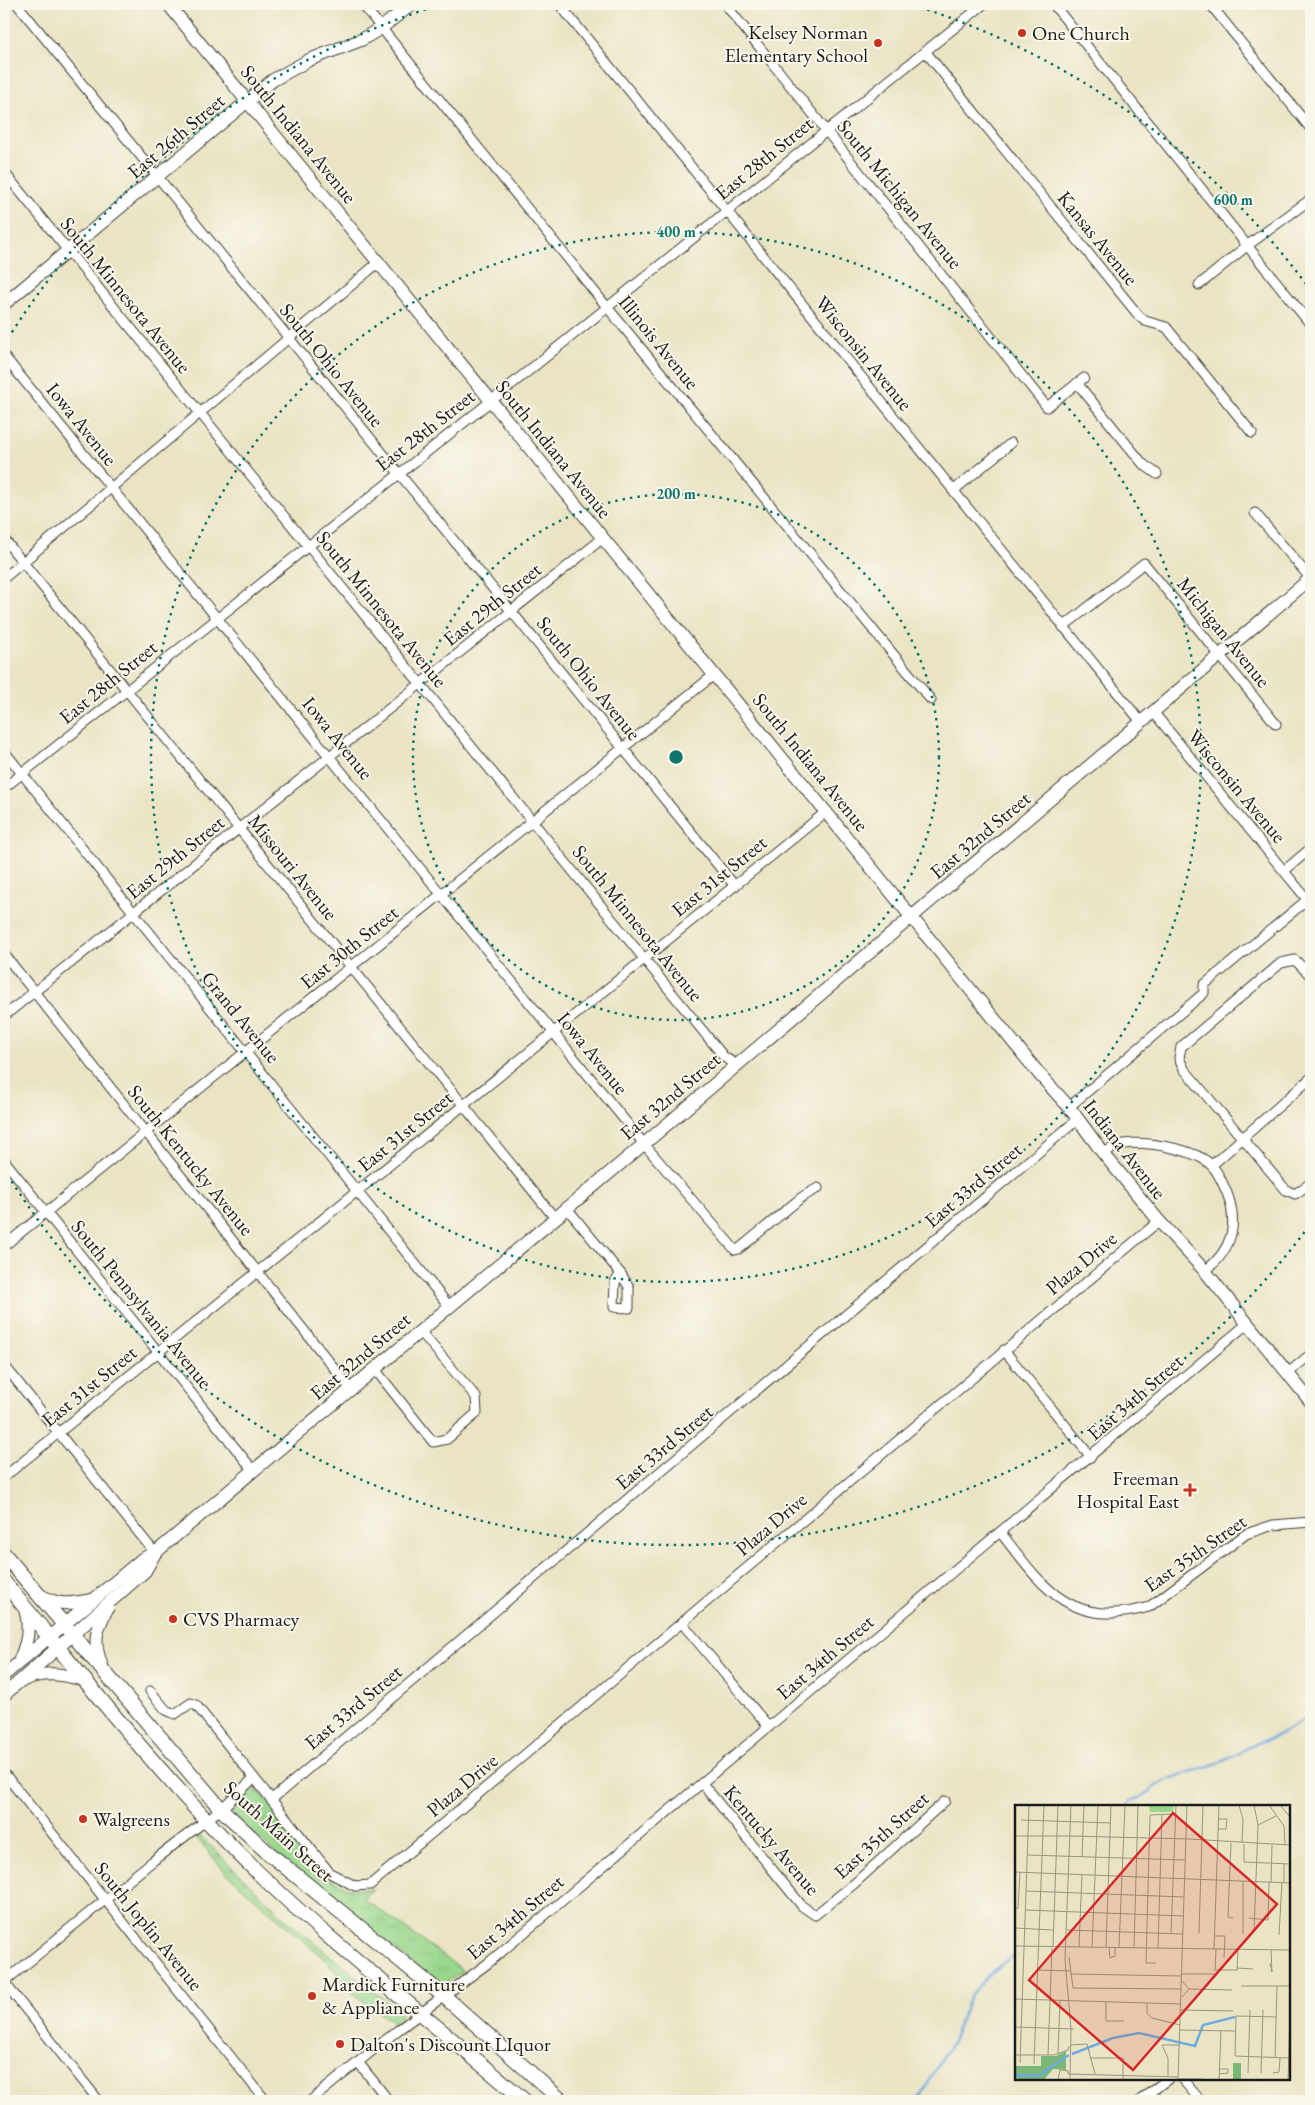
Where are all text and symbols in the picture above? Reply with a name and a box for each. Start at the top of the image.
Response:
place label: Kelsey Norman Elementary School [724,19,868,68]
place label: One Church [1032,20,1130,46]
marker: One Church [1016,27,1028,39]
marker: Kelsey Norman Elementary School [872,37,884,49]
street label: South Indiana Avenue [235,60,363,209]
street label: East 26th Street [122,87,231,184]
street label: East 28th Street [709,110,819,206]
street label: South Michigan Avenue [832,114,969,274]
street label: Kansas Avenue [1052,185,1144,291]
text: 600 m [1213,190,1253,209]
street label: South Minnesota Avenue [55,211,197,379]
text: 400 m [656,222,696,241]
street label: Illinois Avenue [613,289,705,395]
street label: Wisconsin Avenue [810,290,919,416]
street label: South Ohio Avenue [274,298,390,432]
street label: South Indiana Avenue [490,375,618,524]
street label: Iowa Avenue [41,377,123,471]
street label: East 28th Street [370,383,481,477]
text: 200 m [656,484,696,503]
street label: South Minnesota Avenue [311,525,453,693]
street label: East 29th Street [437,556,547,652]
street label: Michigan Avenue [1171,571,1277,693]
street label: South Ohio Avenue [531,611,647,745]
street label: East 28th Street [53,634,163,730]
street label: South Indiana Avenue [747,688,875,837]
street label: Iowa Avenue [297,691,379,785]
street label: Wisconsin Avenue [1182,724,1292,848]
centre of rings [667,748,685,766]
street label: East 32nd Street [924,785,1036,885]
street label: East 29th Street [120,809,230,905]
street label: Missouri Avenue [242,809,344,926]
street label: East 31st Street [666,829,773,922]
street label: South Minnesota Avenue [567,839,709,1007]
street label: East 30th Street [294,899,404,995]
street label: Grand Avenue [196,966,286,1069]
street label: Iowa Avenue [552,1006,634,1100]
street label: East 32nd Street [614,1046,726,1146]
street label: South Kentucky Avenue [122,1079,260,1241]
street label: East 31st Street [352,1084,459,1177]
street label: Indiana Avenue [1078,1094,1172,1205]
street label: East 33rd Street [919,1136,1028,1233]
street label: South Pennsylvania Avenue [66,1214,218,1394]
street label: Plaza Drive [1040,1225,1122,1300]
street label: East 32nd Street [304,1306,416,1406]
street label: East 31st Street [36,1339,143,1432]
street label: East 34th Street [1081,1348,1189,1446]
street label: East 33rd Street [610,1398,719,1495]
place label: Freeman Hospital East [1077,1465,1180,1514]
marker: Freeman Hospital East [1183,1483,1197,1497]
street label: Plaza Drive [730,1486,812,1561]
street label: East 35th Street [1139,1508,1252,1598]
place label: CVS Pharmacy [183,1606,300,1632]
street label: East 34th Street [771,1608,880,1705]
marker: CVS Pharmacy [167,1613,179,1625]
street label: East 33rd Street [299,1658,408,1755]
street label: Plaza Drive [421,1747,503,1822]
street label: South Main Street [219,1775,340,1888]
street label: Kentucky Avenue [718,1779,826,1901]
street label: East 35th Street [828,1785,935,1885]
inset map [1015,1805,1290,2080]
place label: Walgreens [93,1806,170,1832]
marker: Walgreens [77,1813,89,1825]
street label: South Joplin Avenue [89,1856,209,1996]
street label: East 34th Street [461,1868,570,1965]
place label: Mardick Furniture & Appliance [322,1971,465,2020]
marker: Mardick Furniture & Appliance [306,1990,318,2002]
place label: Dalton's Discount LIquor [350,2031,551,2057]
marker: Dalton's Discount LIquor [334,2038,346,2050]

